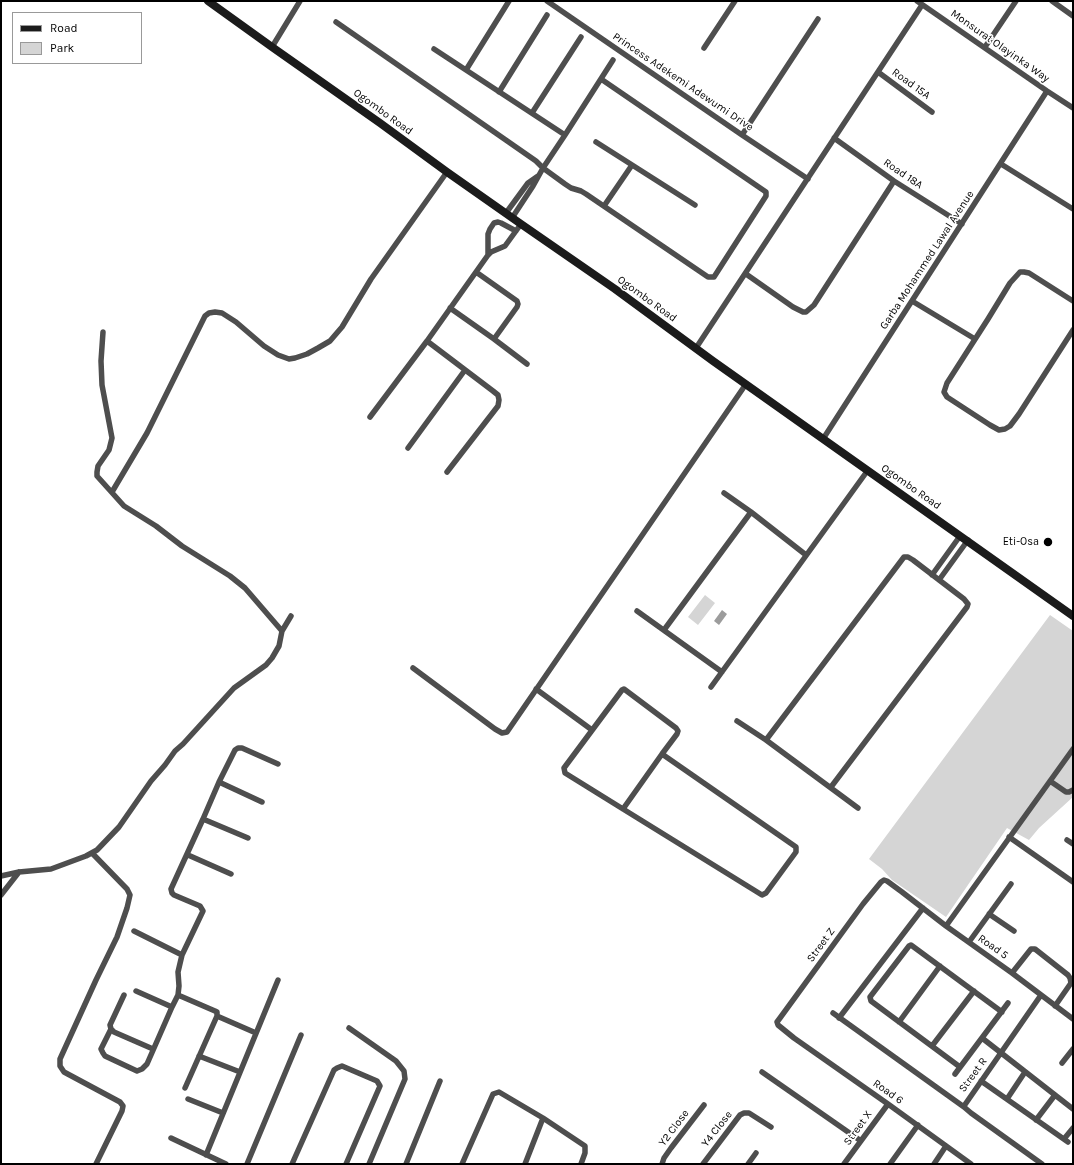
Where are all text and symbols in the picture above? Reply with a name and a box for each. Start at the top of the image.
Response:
street label: Monsurat Olayinka Way [948,7,1052,85]
legend [12,12,142,64]
text: Road [50,21,78,35]
street label: Princess Adekemi Adewumi Drive [610,30,756,134]
text: Park [50,41,74,55]
street label: Road 15A [889,66,933,102]
street label: Ogombo Road [351,86,415,138]
street label: Road 18A [881,156,925,192]
street label: Garba Mohammed Lawal Avenue [877,188,977,332]
street label: Ogombo Road [615,273,679,325]
street label: Ogombo Road [879,461,943,513]
place label: Eti-Osa [1003,535,1039,549]
marker: Eti-Osa [1042,536,1054,548]
street label: Street Z [804,925,838,965]
street label: Road 5 [975,932,1011,962]
street label: Street R [956,1055,990,1095]
street label: Road 6 [870,1077,906,1107]
street label: Y2 Close [656,1107,692,1149]
street label: Y4 Close [699,1108,735,1150]
street label: Street X [841,1108,875,1148]

